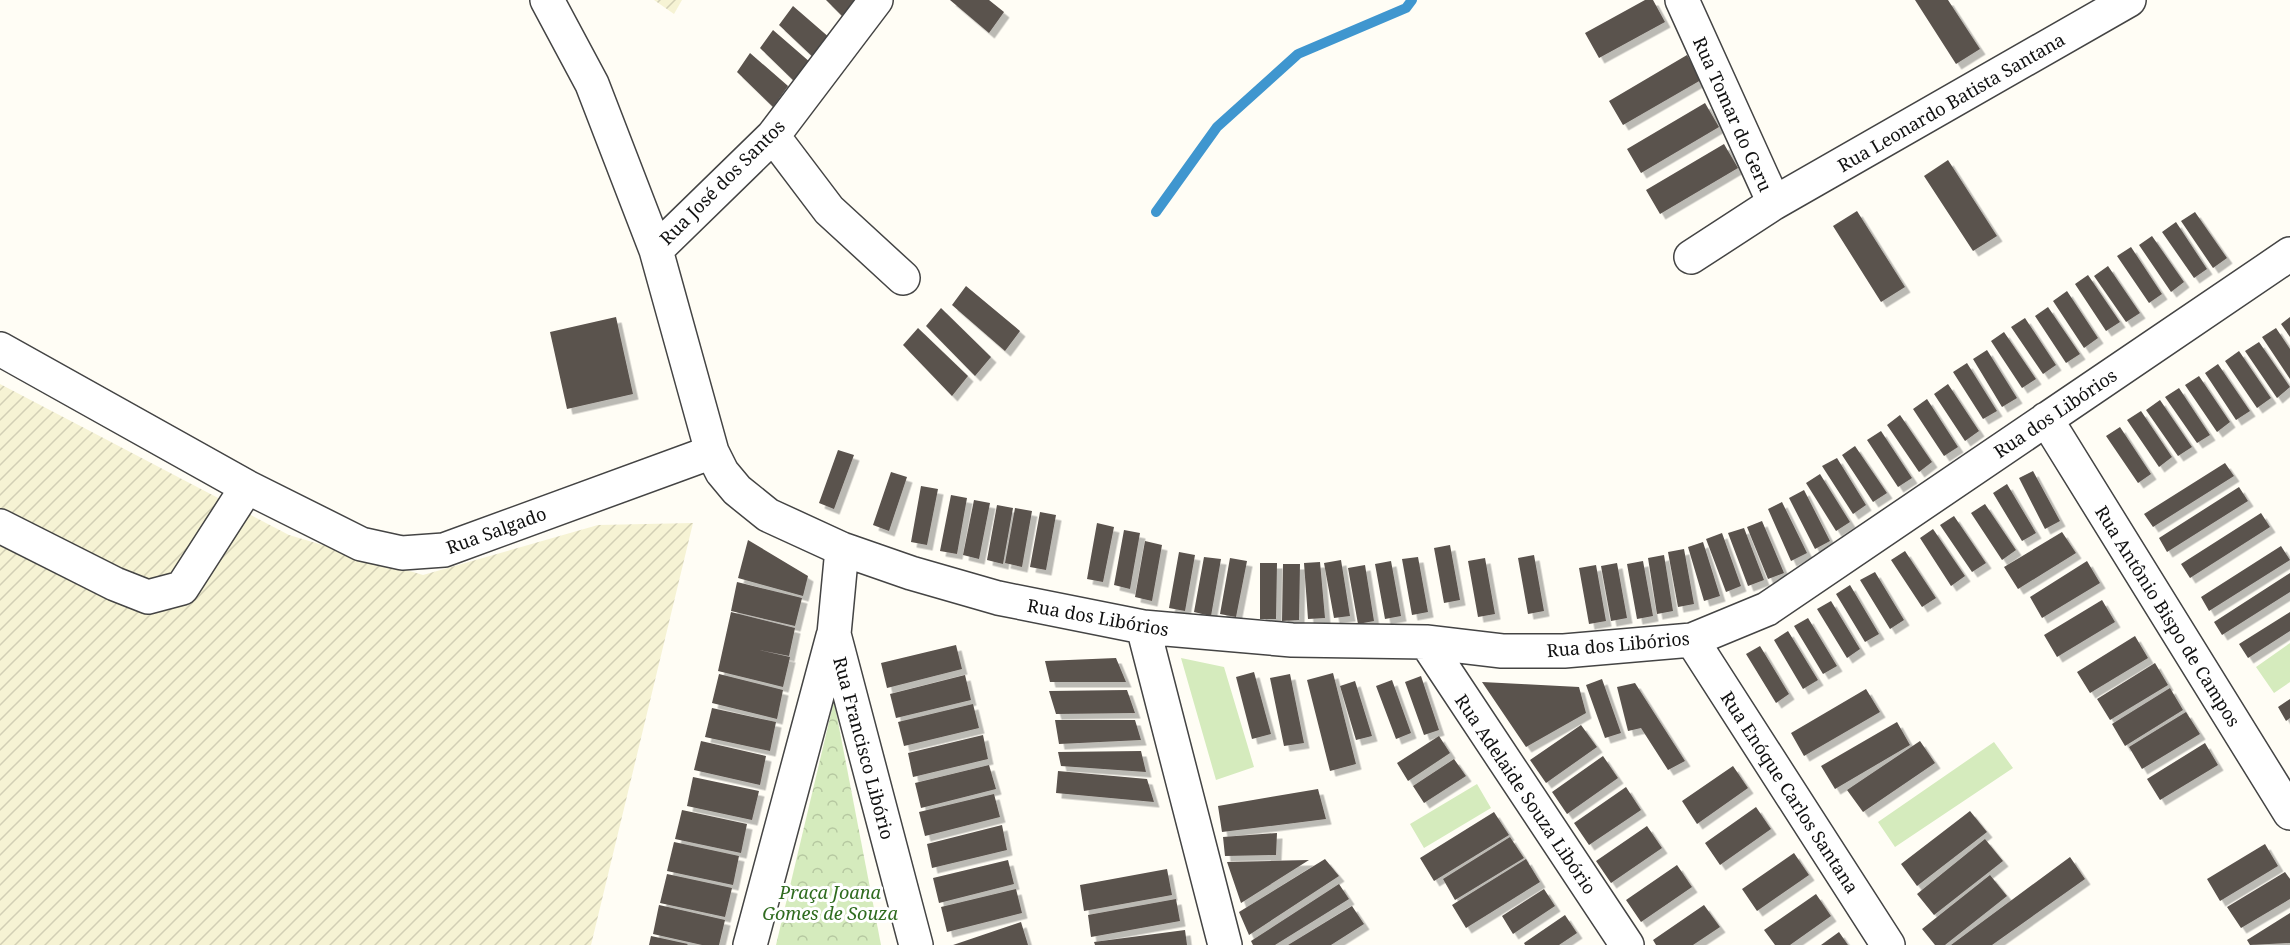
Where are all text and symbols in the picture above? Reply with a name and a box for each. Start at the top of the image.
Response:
street label: Rua Leonardo Batista Santana [1833,27,2069,177]
street label: Rua Tomar do Geru [1688,33,1778,196]
street label: Rua José dos Santos [654,114,790,250]
street label: Rua dos Libórios [1989,363,2121,463]
street label: Rua Salgado [443,501,549,559]
street label: Rua Antônio Bispo de Campos [2090,501,2246,731]
street label: Rua dos Libórios [1025,593,1171,641]
street label: Rua dos Libórios [1546,626,1690,662]
street label: Rua Francisco Libório [828,654,900,842]
street label: Rua Enóque Carlos Santana [1716,686,1864,898]
street label: Rua Adelaide Souza Libório [1450,689,1602,899]
park label: Praça Joana Gomes de Souza [762,880,898,925]

